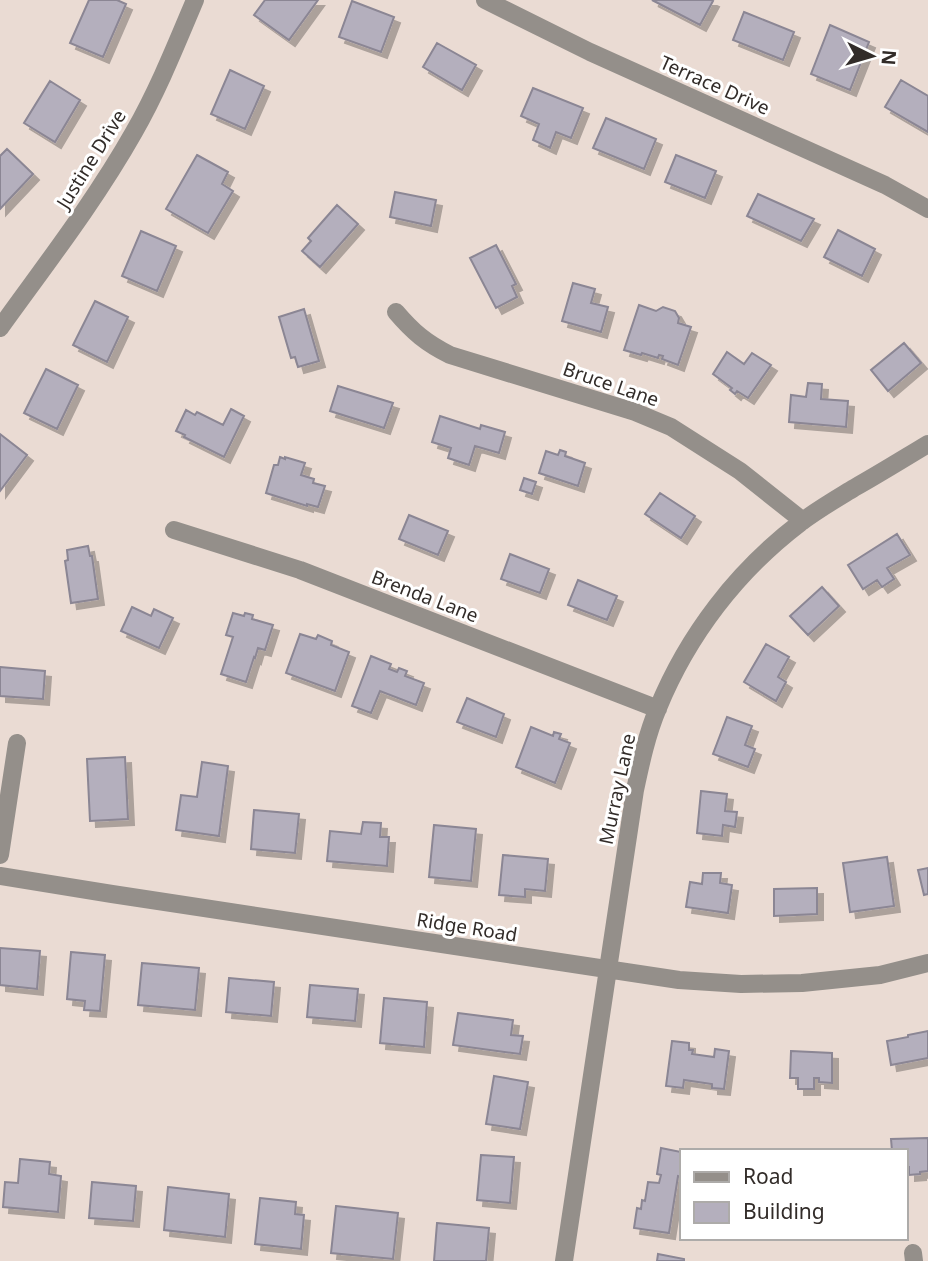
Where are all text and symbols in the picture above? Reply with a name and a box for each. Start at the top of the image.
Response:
north arrow [837,21,907,91]
street label: Terrace Drive [656,49,774,121]
text: N [875,49,903,66]
street label: Justine Drive [49,105,132,215]
street label: Bruce Lane [560,355,662,413]
street label: Brenda Lane [368,564,482,628]
street label: Murray Lane [593,731,641,847]
street label: Ridge Road [415,906,519,948]
legend [680,1149,907,1240]
text: Road [743,1162,793,1190]
text: Building [743,1197,825,1225]

